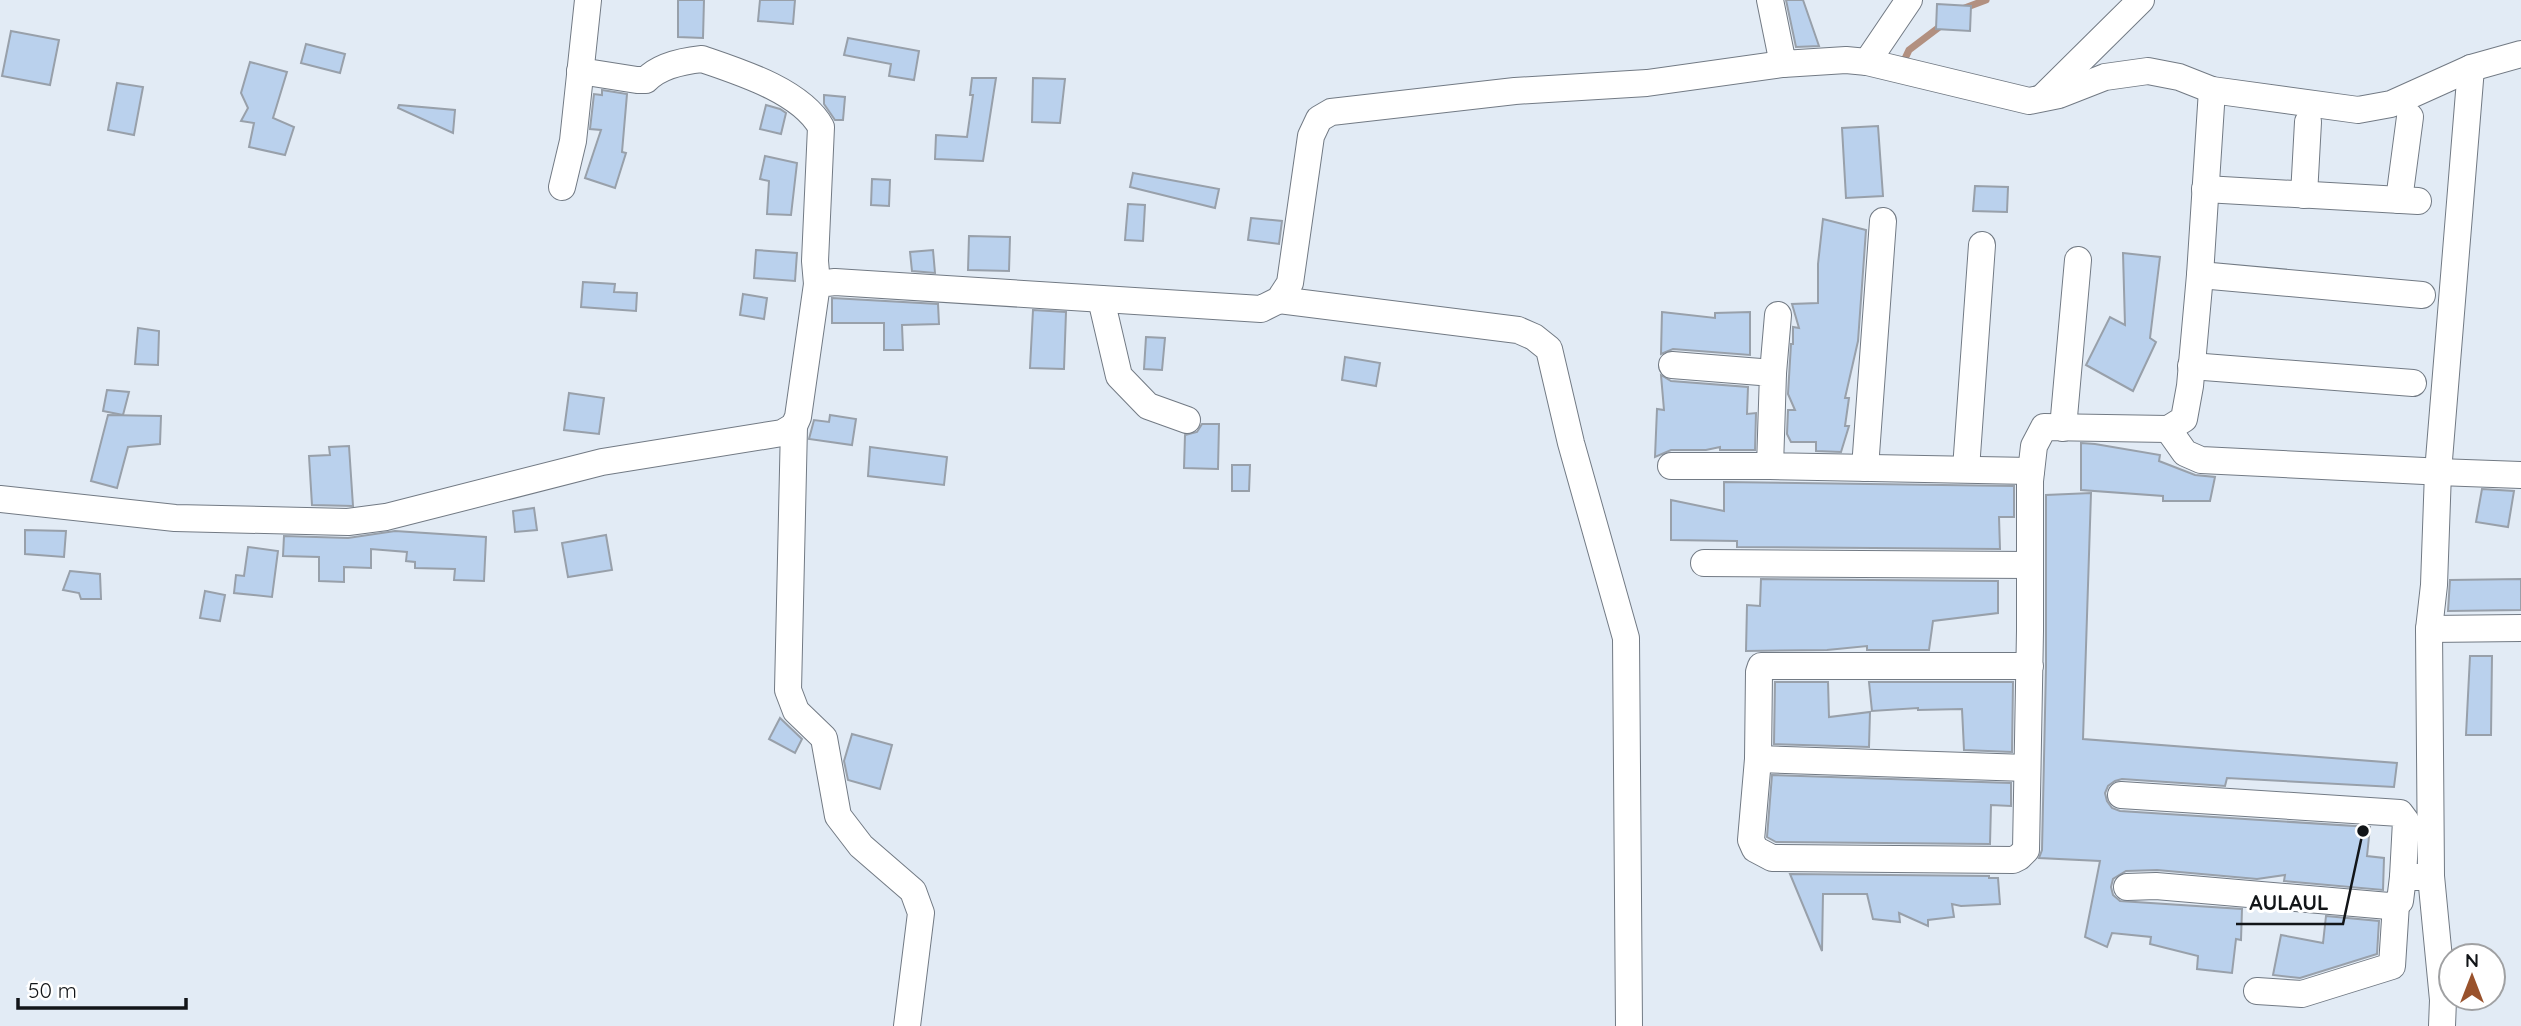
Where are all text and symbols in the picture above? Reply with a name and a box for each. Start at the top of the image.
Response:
callout: AULAUL [2236,882,2343,924]
text: AULAUL [2249,889,2329,915]
north arrow [2437,942,2507,1012]
text: N [2465,948,2479,972]
scale bar [18,967,186,1011]
text: 50 m [28,977,77,1003]

